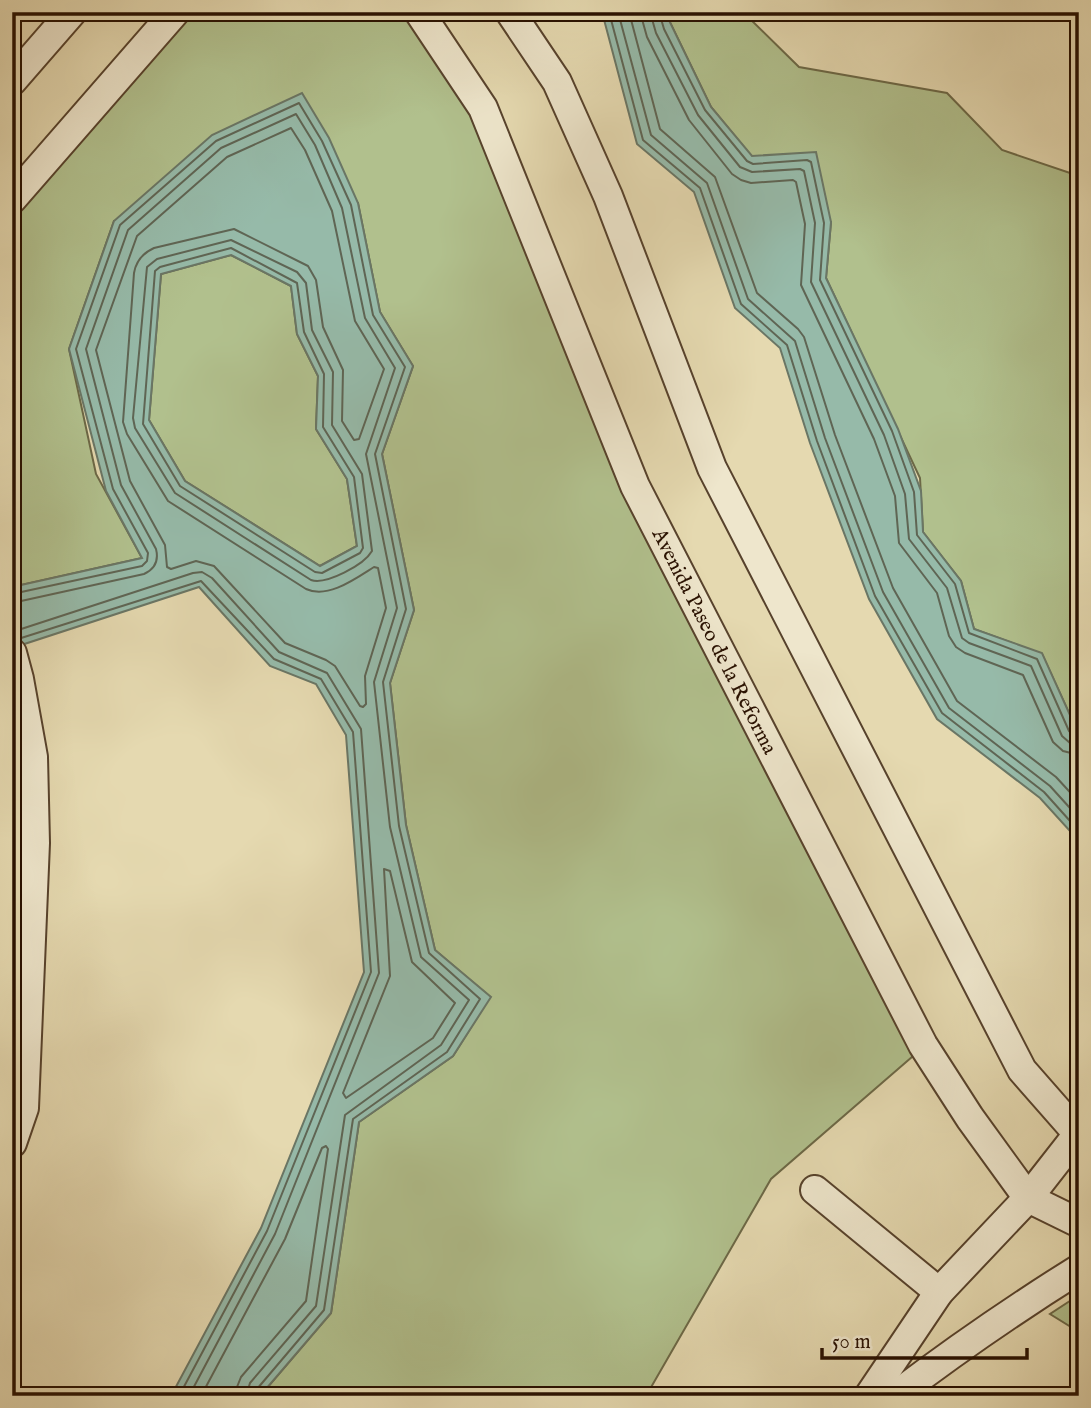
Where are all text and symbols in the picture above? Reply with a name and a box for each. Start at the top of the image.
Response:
street label: Avenida Paseo de la Reforma [644,523,783,760]
scale bar [822,1317,1026,1361]
text: 50 m [832,1329,871,1356]

